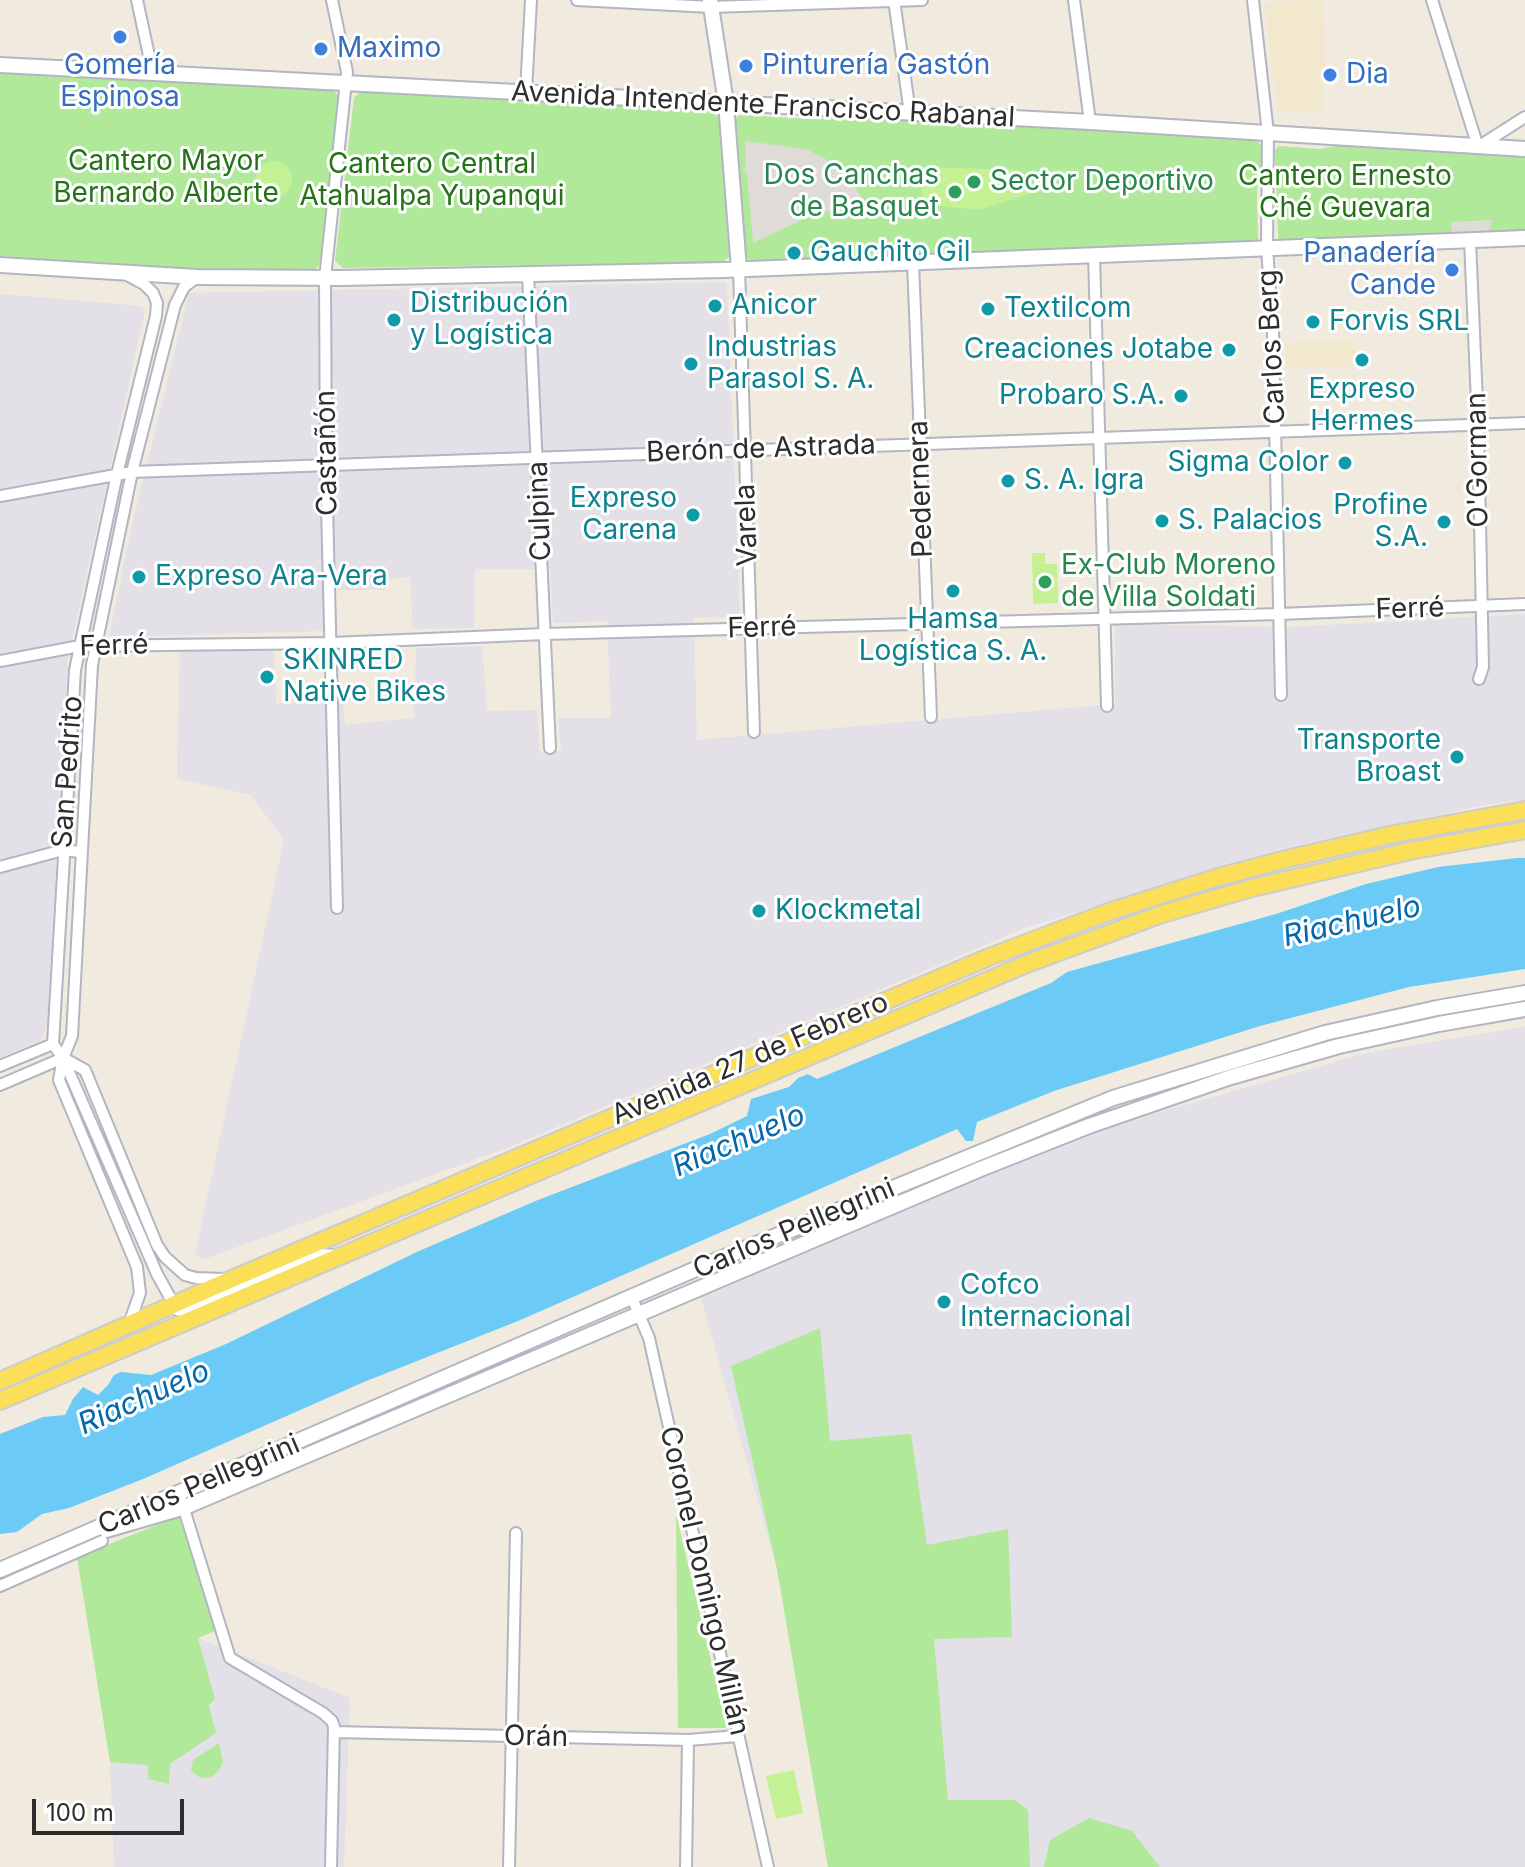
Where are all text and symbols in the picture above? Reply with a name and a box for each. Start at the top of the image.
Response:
marker: Gomería Espinosa [111,28,129,46]
place label: Maximo [337,32,441,66]
marker: Maximo [312,40,330,58]
place label: Gomería Espinosa [60,49,180,115]
place label: Pinturería Gastón [762,49,990,83]
marker: Pinturería Gastón [737,57,755,75]
place label: Dia [1346,58,1389,92]
marker: Dia [1321,66,1339,84]
street label: Avenida Intendente Francisco Rabanal [510,75,1016,135]
park label: Cantero Mayor Bernardo Alberte [53,145,279,211]
park label: Cantero Central Atahualpa Yupanqui [299,148,565,214]
place label: Dos Canchas de Basquet [764,159,939,225]
park label: Cantero Ernesto Ché Guevara [1238,160,1452,226]
place label: Sector Deportivo [990,165,1214,199]
marker: Sector Deportivo [965,173,983,191]
marker: Dos Canchas de Basquet [946,183,964,201]
place label: Gauchito Gil [810,236,971,270]
place label: Panadería Cande [1303,237,1436,303]
marker: Gauchito Gil [785,244,803,262]
marker: Panadería Cande [1443,261,1461,279]
street label: Carlos Berg [1251,269,1293,425]
place label: Distribución y Logística [410,287,568,353]
place label: Anicor [731,289,817,323]
place label: Textilcom [1004,292,1131,326]
marker: Anicor [706,297,724,315]
marker: Textilcom [979,300,997,318]
place label: Forvis SRL [1329,305,1469,339]
marker: Distribución y Logística [385,311,403,329]
marker: Forvis SRL [1304,313,1322,331]
place label: Industrias Parasol S. A. [707,331,874,397]
place label: Creaciones Jotabe [964,333,1213,367]
marker: Creaciones Jotabe [1220,341,1238,359]
marker: Expreso Hermes [1353,351,1371,369]
marker: Industrias Parasol S. A. [682,355,700,373]
place label: Expreso Hermes [1308,373,1416,439]
place label: Probaro S.A. [999,379,1165,413]
marker: Probaro S.A. [1172,387,1190,405]
street label: Castañón [309,390,345,516]
street label: O'Gorman [1460,392,1496,528]
street label: Pedernera [902,420,940,558]
street label: Berón de Astrada [646,428,876,470]
place label: Sigma Color [1168,446,1329,480]
marker: Sigma Color [1336,454,1354,472]
street label: Culpina [521,460,559,562]
place label: S. A. Igra [1024,464,1144,498]
marker: S. A. Igra [999,472,1017,490]
place label: Expreso Carena [570,482,677,548]
street label: Varela [729,483,765,567]
place label: Profine S.A. [1333,489,1428,555]
place label: S. Palacios [1178,504,1322,538]
marker: Expreso Carena [684,506,702,524]
marker: S. Palacios [1153,512,1171,530]
marker: Profine S.A. [1435,513,1453,531]
place label: Ex-Club Moreno de Villa Soldati [1061,549,1276,615]
place label: Expreso Ara-Vera [155,560,388,594]
marker: Expreso Ara-Vera [130,568,148,586]
marker: Ex-Club Moreno de Villa Soldati [1036,573,1054,591]
marker: Hamsa Logística S. A. [944,582,962,600]
street label: Ferré [1375,591,1445,627]
place label: Hamsa Logística S. A. [859,603,1047,669]
street label: Ferré [727,610,797,646]
street label: Ferré [79,628,149,664]
place label: SKINRED Native Bikes [283,644,446,710]
marker: SKINRED Native Bikes [258,668,276,686]
street label: San Pedrito [46,695,90,849]
place label: Transporte Broast [1297,724,1441,790]
marker: Transporte Broast [1448,748,1466,766]
water label: Riachuelo [1280,889,1424,955]
place label: Klockmetal [775,894,921,928]
marker: Klockmetal [750,902,768,920]
street label: Avenida 27 de Febrero [607,985,893,1133]
water label: Riachuelo [667,1097,811,1185]
street label: Carlos Pellegrini [688,1171,900,1287]
place label: Cofco Internacional [960,1269,1131,1335]
marker: Cofco Internacional [935,1293,953,1311]
water label: Riachuelo [73,1353,215,1443]
street label: Coronel Domingo Millán [652,1423,756,1739]
street label: Carlos Pellegrini [93,1427,305,1543]
street label: Orán [504,1720,568,1754]
scale bar [36,1783,188,1833]
text: 100 m [46,1798,114,1827]

